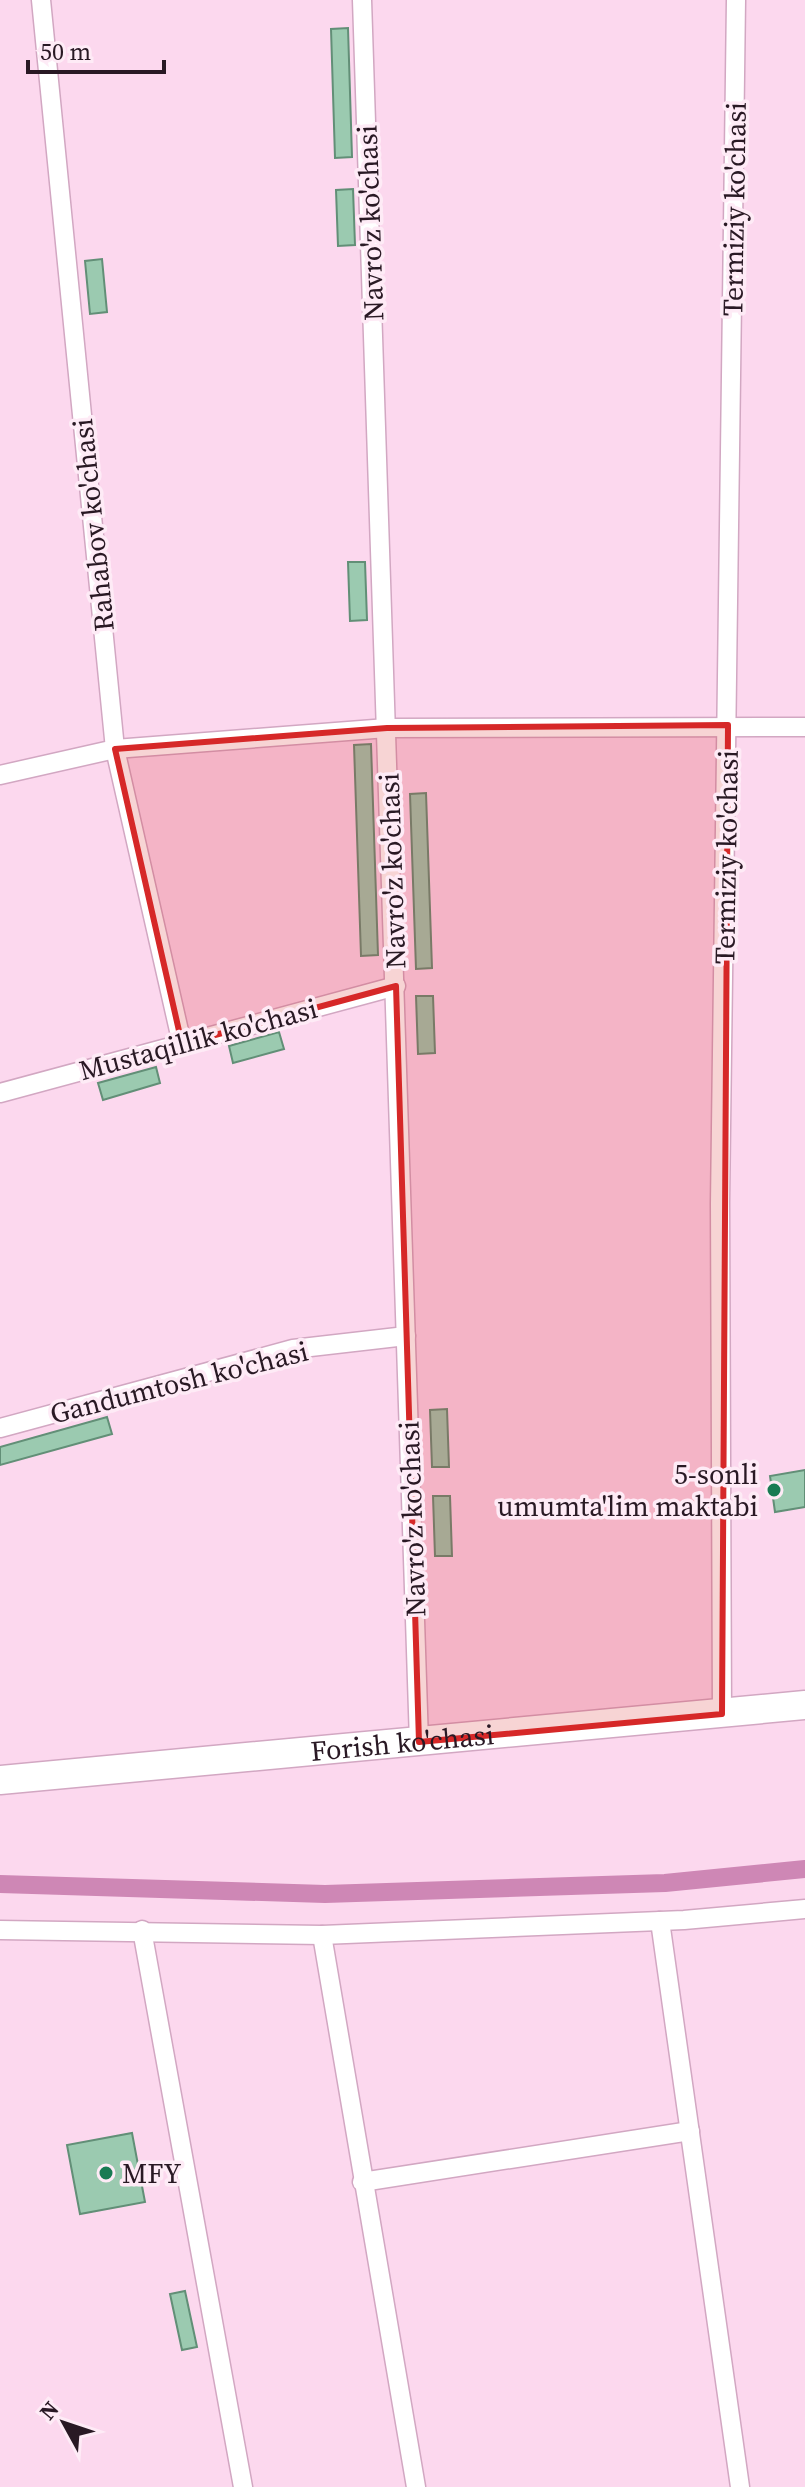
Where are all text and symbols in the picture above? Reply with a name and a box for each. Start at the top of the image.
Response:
scale bar [28,24,164,74]
text: 50 m [40,35,91,68]
street label: Termiziy ko'chasi [713,102,755,316]
street label: Navro'z ko'chasi [348,124,392,322]
street label: Rahabov ko'chasi [63,417,123,633]
street label: Termiziy ko'chasi [705,750,747,964]
street label: Navro'z ko'chasi [370,772,414,970]
street label: Mustaqillik ko'chasi [75,989,321,1089]
street label: Gandumtosh ko'chasi [46,1332,312,1432]
street label: Navro'z ko'chasi [390,1420,434,1618]
place label: 5-sonli umumta'lim maktabi [497,1455,758,1525]
marker: 5-sonli umumta'lim maktabi [765,1481,783,1499]
street label: Forish ko'chasi [309,1715,496,1770]
place label: MFY [122,2154,181,2192]
marker: MFY [97,2164,115,2182]
north arrow [24,2383,104,2463]
text: N [32,2394,65,2426]

